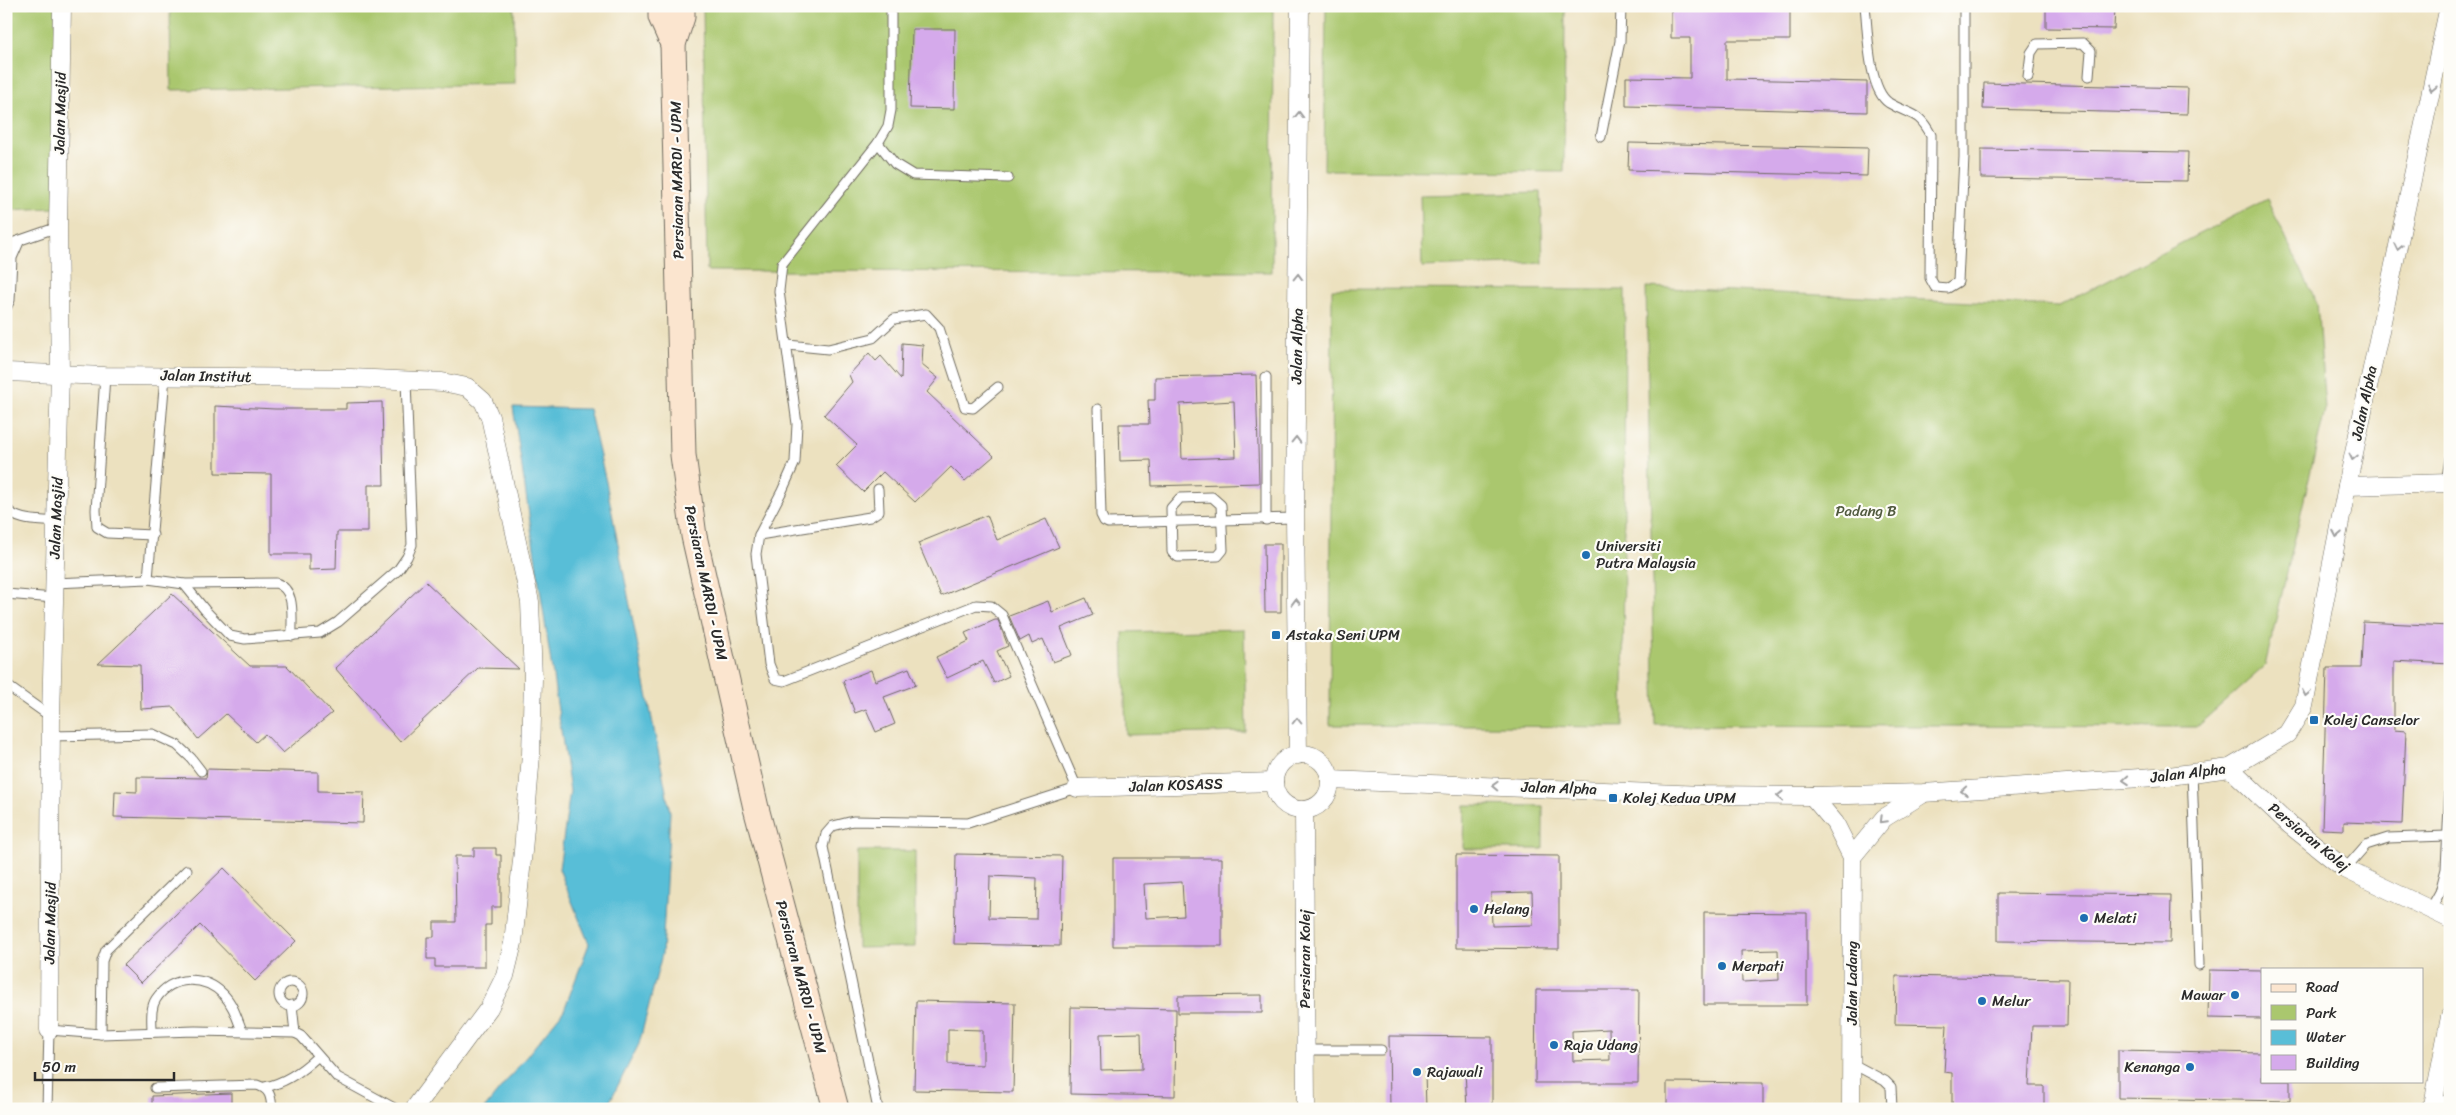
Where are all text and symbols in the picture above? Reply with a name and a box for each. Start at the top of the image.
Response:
street label: Jalan Masjid [46,71,74,155]
one-way arrow [2427,84,2438,93]
street label: Persiaran MARDI - UPM [663,101,691,259]
one-way arrow [1294,111,1304,118]
one-way arrow [2393,243,2404,252]
one-way arrow [1292,273,1303,281]
street label: Jalan Alpha [1283,307,1311,385]
street label: Jalan Institut [159,362,252,390]
street label: Jalan Alpha [2343,363,2385,444]
one-way arrow [1291,436,1301,444]
one-way arrow [2348,453,2359,462]
street label: Jalan Masjid [42,476,70,560]
park label: Padang B [1835,498,1897,524]
street label: Persiaran MARDI - UPM [677,503,735,663]
one-way arrow [2333,529,2343,538]
place label: Universiti Putra Malaysia [1596,533,1696,576]
marker: Universiti Putra Malaysia [1580,549,1592,561]
one-way arrow [1291,598,1301,606]
place label: Astaka Seni UPM [1285,622,1400,648]
marker: Astaka Seni UPM [1270,629,1282,641]
one-way arrow [2302,689,2312,698]
place label: Kolej Canselor [2324,707,2420,733]
marker: Kolej Canselor [2308,714,2320,726]
one-way arrow [1292,716,1302,724]
street label: Jalan Alpha [2148,755,2228,791]
street label: Jalan KOSASS [1128,770,1224,800]
street label: Jalan Alpha [1520,774,1598,802]
one-way arrow [2122,774,2130,785]
one-way arrow [1491,781,1499,792]
place label: Kolej Kedua UPM [1623,785,1736,811]
one-way arrow [1960,785,1968,796]
one-way arrow [1776,791,1784,801]
marker: Kolej Kedua UPM [1607,792,1619,804]
street label: Persiaran Kolej [2262,796,2356,879]
one-way arrow [1880,814,1889,823]
street label: Jalan Masjid [36,881,64,965]
place label: Helang [1484,896,1530,922]
street label: Persiaran MARDI - UPM [768,897,834,1057]
marker: Helang [1468,903,1480,915]
place label: Melati [2094,905,2137,931]
street label: Persiaran Kolej [1292,909,1318,1008]
marker: Melati [2078,912,2090,924]
street label: Jalan Ladang [1839,941,1865,1026]
place label: Merpati [1732,953,1785,979]
marker: Merpati [1716,960,1728,972]
legend [2261,968,2424,1082]
text: Road [2306,974,2339,1000]
place label: Mawar [2181,982,2226,1008]
place label: Melur [1992,988,2031,1014]
marker: Mawar [2229,989,2241,1001]
marker: Melur [1976,995,1988,1007]
text: Park [2306,1000,2337,1026]
text: Water [2306,1024,2346,1050]
place label: Raja Udang [1564,1032,1638,1058]
marker: Raja Udang [1548,1039,1560,1051]
scale bar [35,1050,174,1082]
text: Building [2306,1050,2360,1076]
text: 50 m [42,1054,77,1080]
place label: Kenanga [2124,1054,2180,1080]
place label: Rajawali [1427,1059,1483,1085]
marker: Kenanga [2184,1061,2196,1073]
marker: Rajawali [1411,1066,1423,1078]

